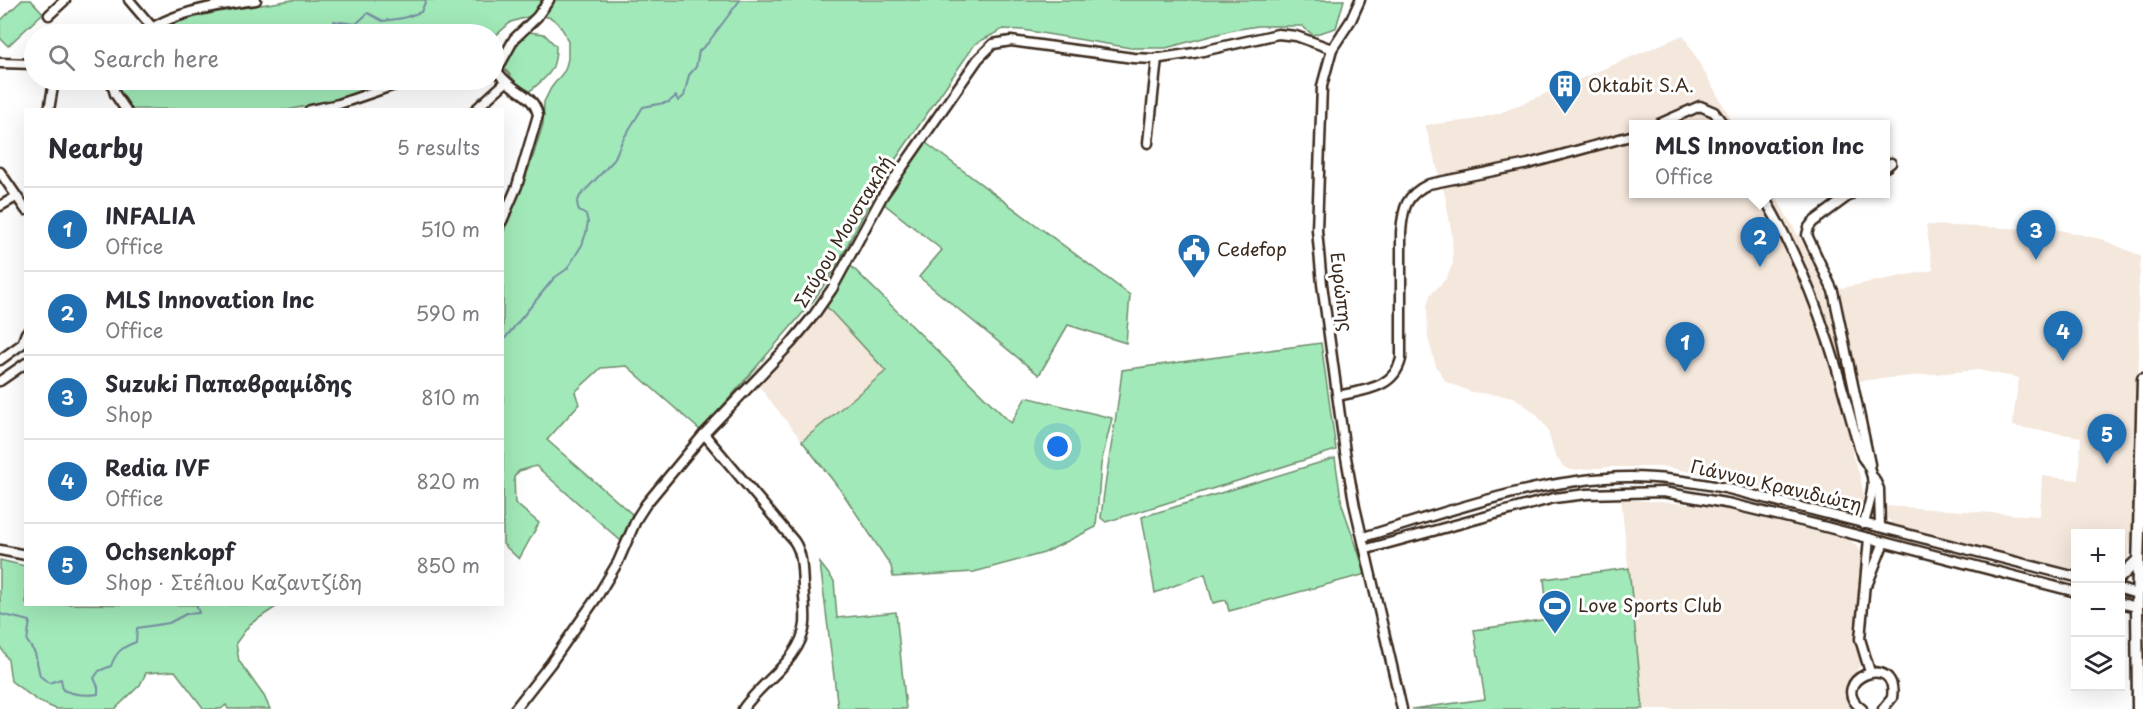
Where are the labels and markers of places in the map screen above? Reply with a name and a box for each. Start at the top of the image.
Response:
building icon: Oktabit S.A. [1547,68,1583,115]
place label: Oktabit S.A. [1588,71,1694,98]
pin: 3 [2016,210,2056,260]
pin: 2 [1740,218,1780,267]
public building icon: Cedefop [1176,232,1212,279]
place label: Cedefop [1217,235,1287,262]
pin: 4 [2044,312,2082,361]
pin: 1 [1666,322,1704,372]
pin: 5 [2088,414,2126,464]
sports icon: Love Sports Club [1537,588,1573,635]
place label: Love Sports Club [1578,591,1722,618]

